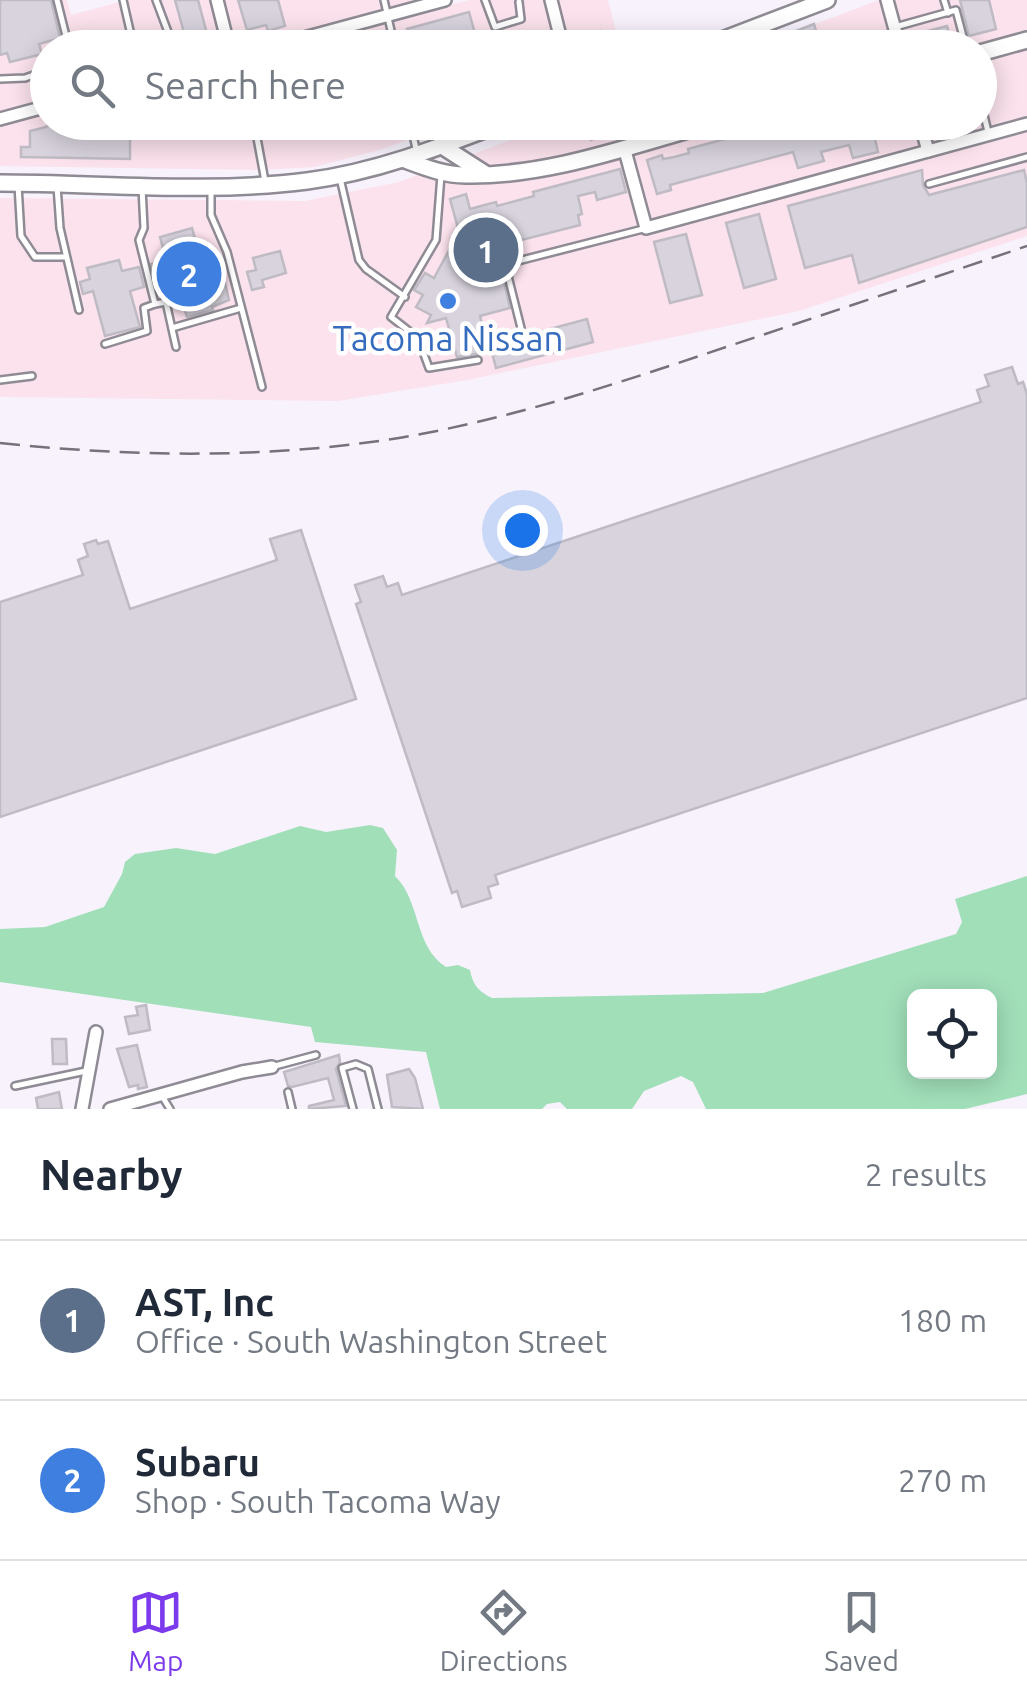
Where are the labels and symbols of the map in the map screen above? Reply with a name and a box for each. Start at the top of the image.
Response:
pin: 1 [454,212,518,288]
pin: 2 [156,236,222,312]
marker: Tacoma Nissan [437,290,459,312]
place label: Tacoma Nissan [333,318,563,358]
your location [497,505,548,556]

